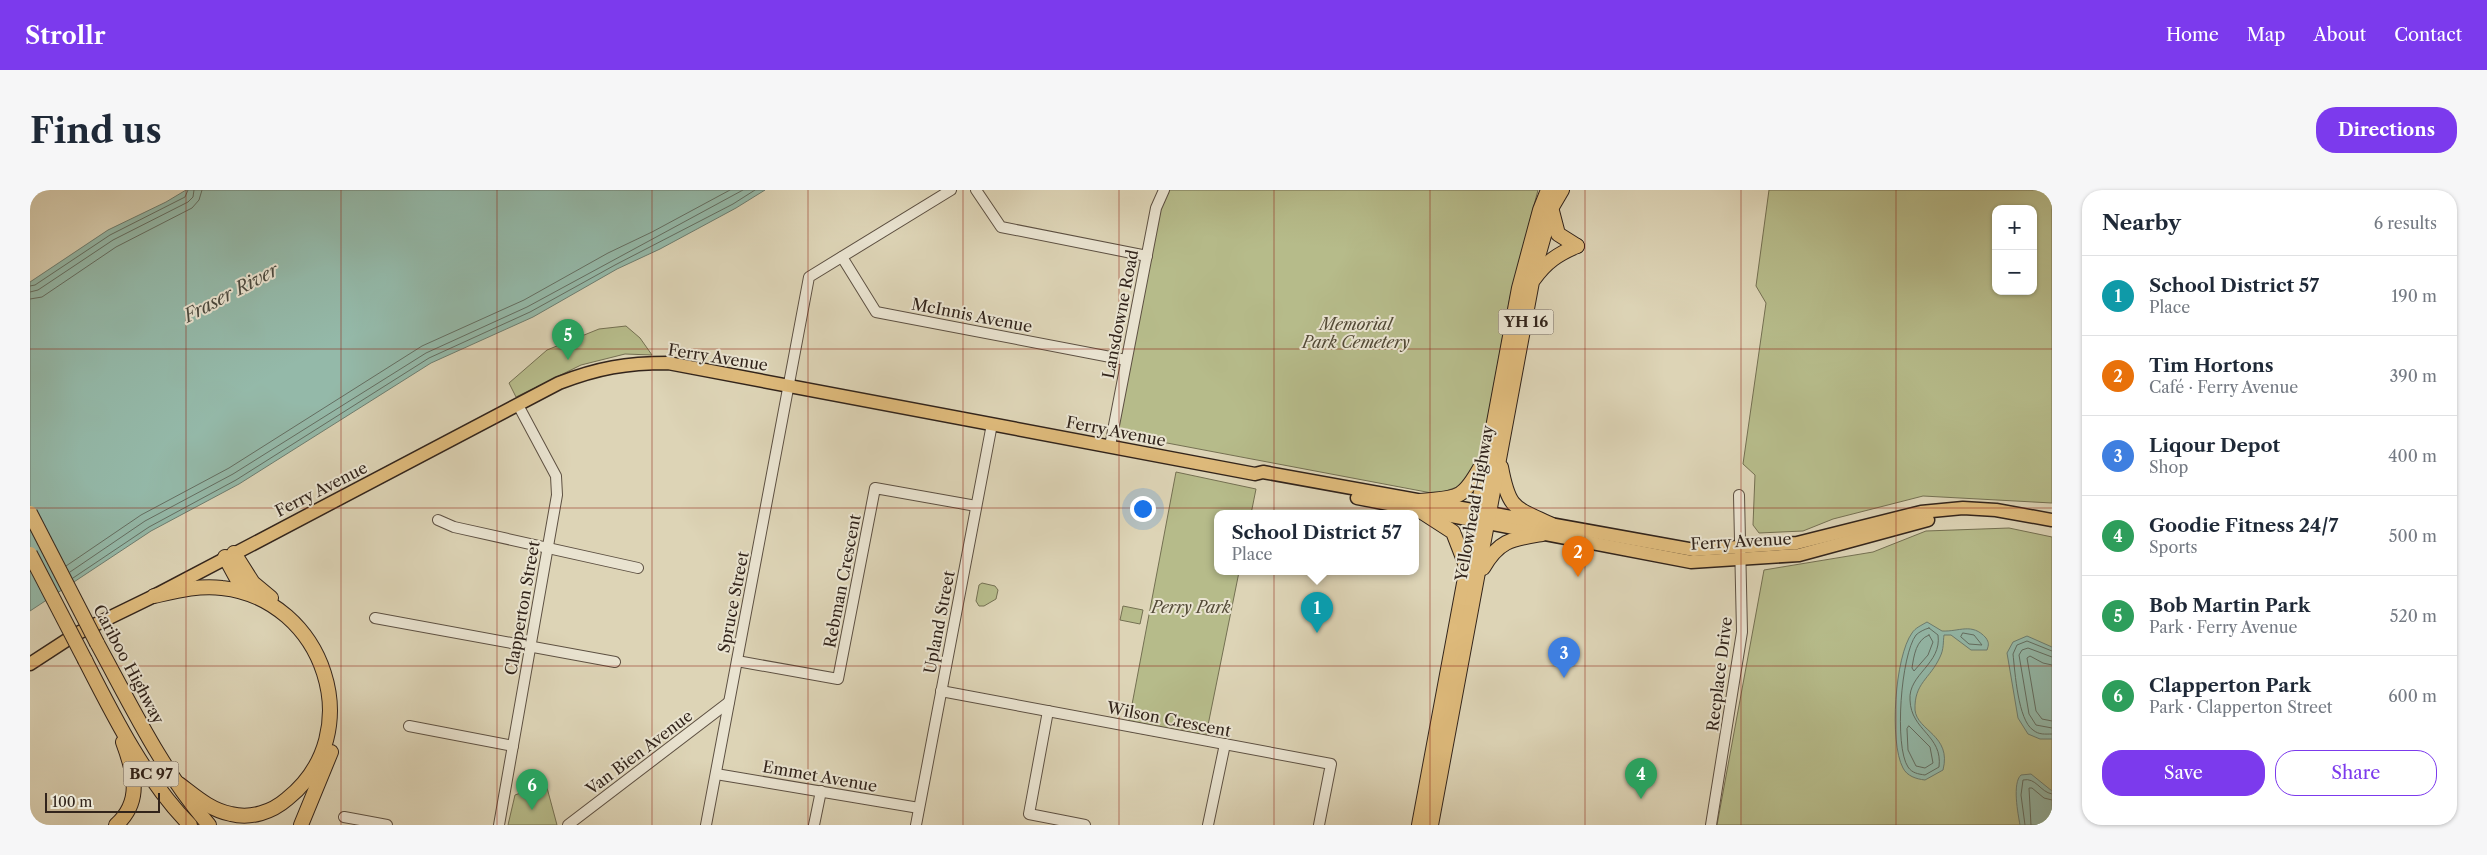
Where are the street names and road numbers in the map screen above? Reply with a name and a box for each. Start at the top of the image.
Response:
street label: Lansdowne Road [1098,248,1142,380]
street label: McInnis Avenue [910,293,1034,337]
road number: YH 16 [1498,310,1554,334]
street label: Ferry Avenue [667,339,770,375]
street label: Ferry Avenue [1064,412,1168,450]
street label: Yellowhead Highway [1450,422,1498,584]
street label: Ferry Avenue [271,457,371,521]
street label: Rebman Crescent [819,512,865,650]
street label: Ferry Avenue [1690,528,1792,554]
street label: Clapperton Street [500,539,544,677]
street label: Spruce Street [713,549,753,654]
street label: Upland Street [919,569,959,675]
street label: Cariboo Highway [89,601,169,728]
street label: Recplace Drive [1702,616,1736,732]
street label: Wilson Crescent [1104,697,1233,741]
street label: Van Bien Avenue [581,705,696,799]
street label: Emmet Avenue [761,756,879,796]
road number: BC 97 [124,762,178,786]

